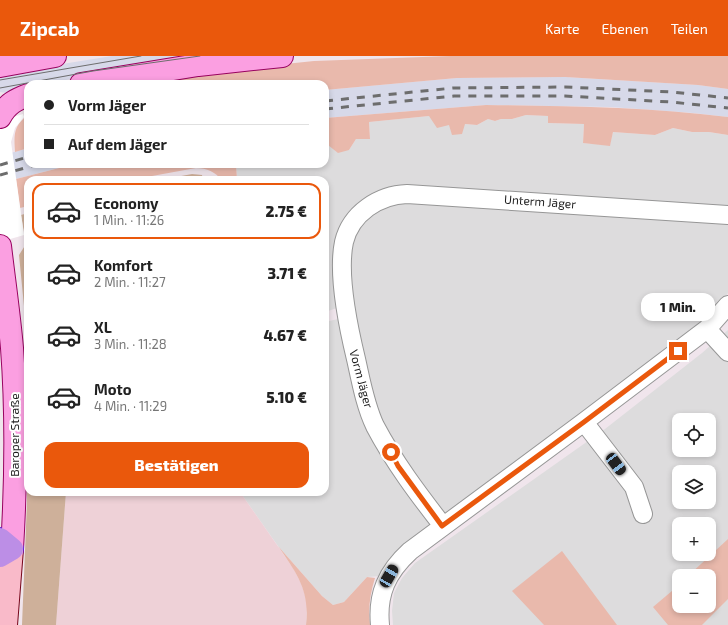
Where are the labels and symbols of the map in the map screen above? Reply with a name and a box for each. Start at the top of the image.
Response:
street label: Unterm Jäger [504,191,577,211]
callout: 1 Min. [641,293,715,321]
route end [669,342,687,360]
street label: Vorm Jäger [347,348,377,410]
street label: Baroper Straße [7,393,21,477]
route start [382,443,400,461]
car [604,451,628,477]
car [378,563,400,589]

